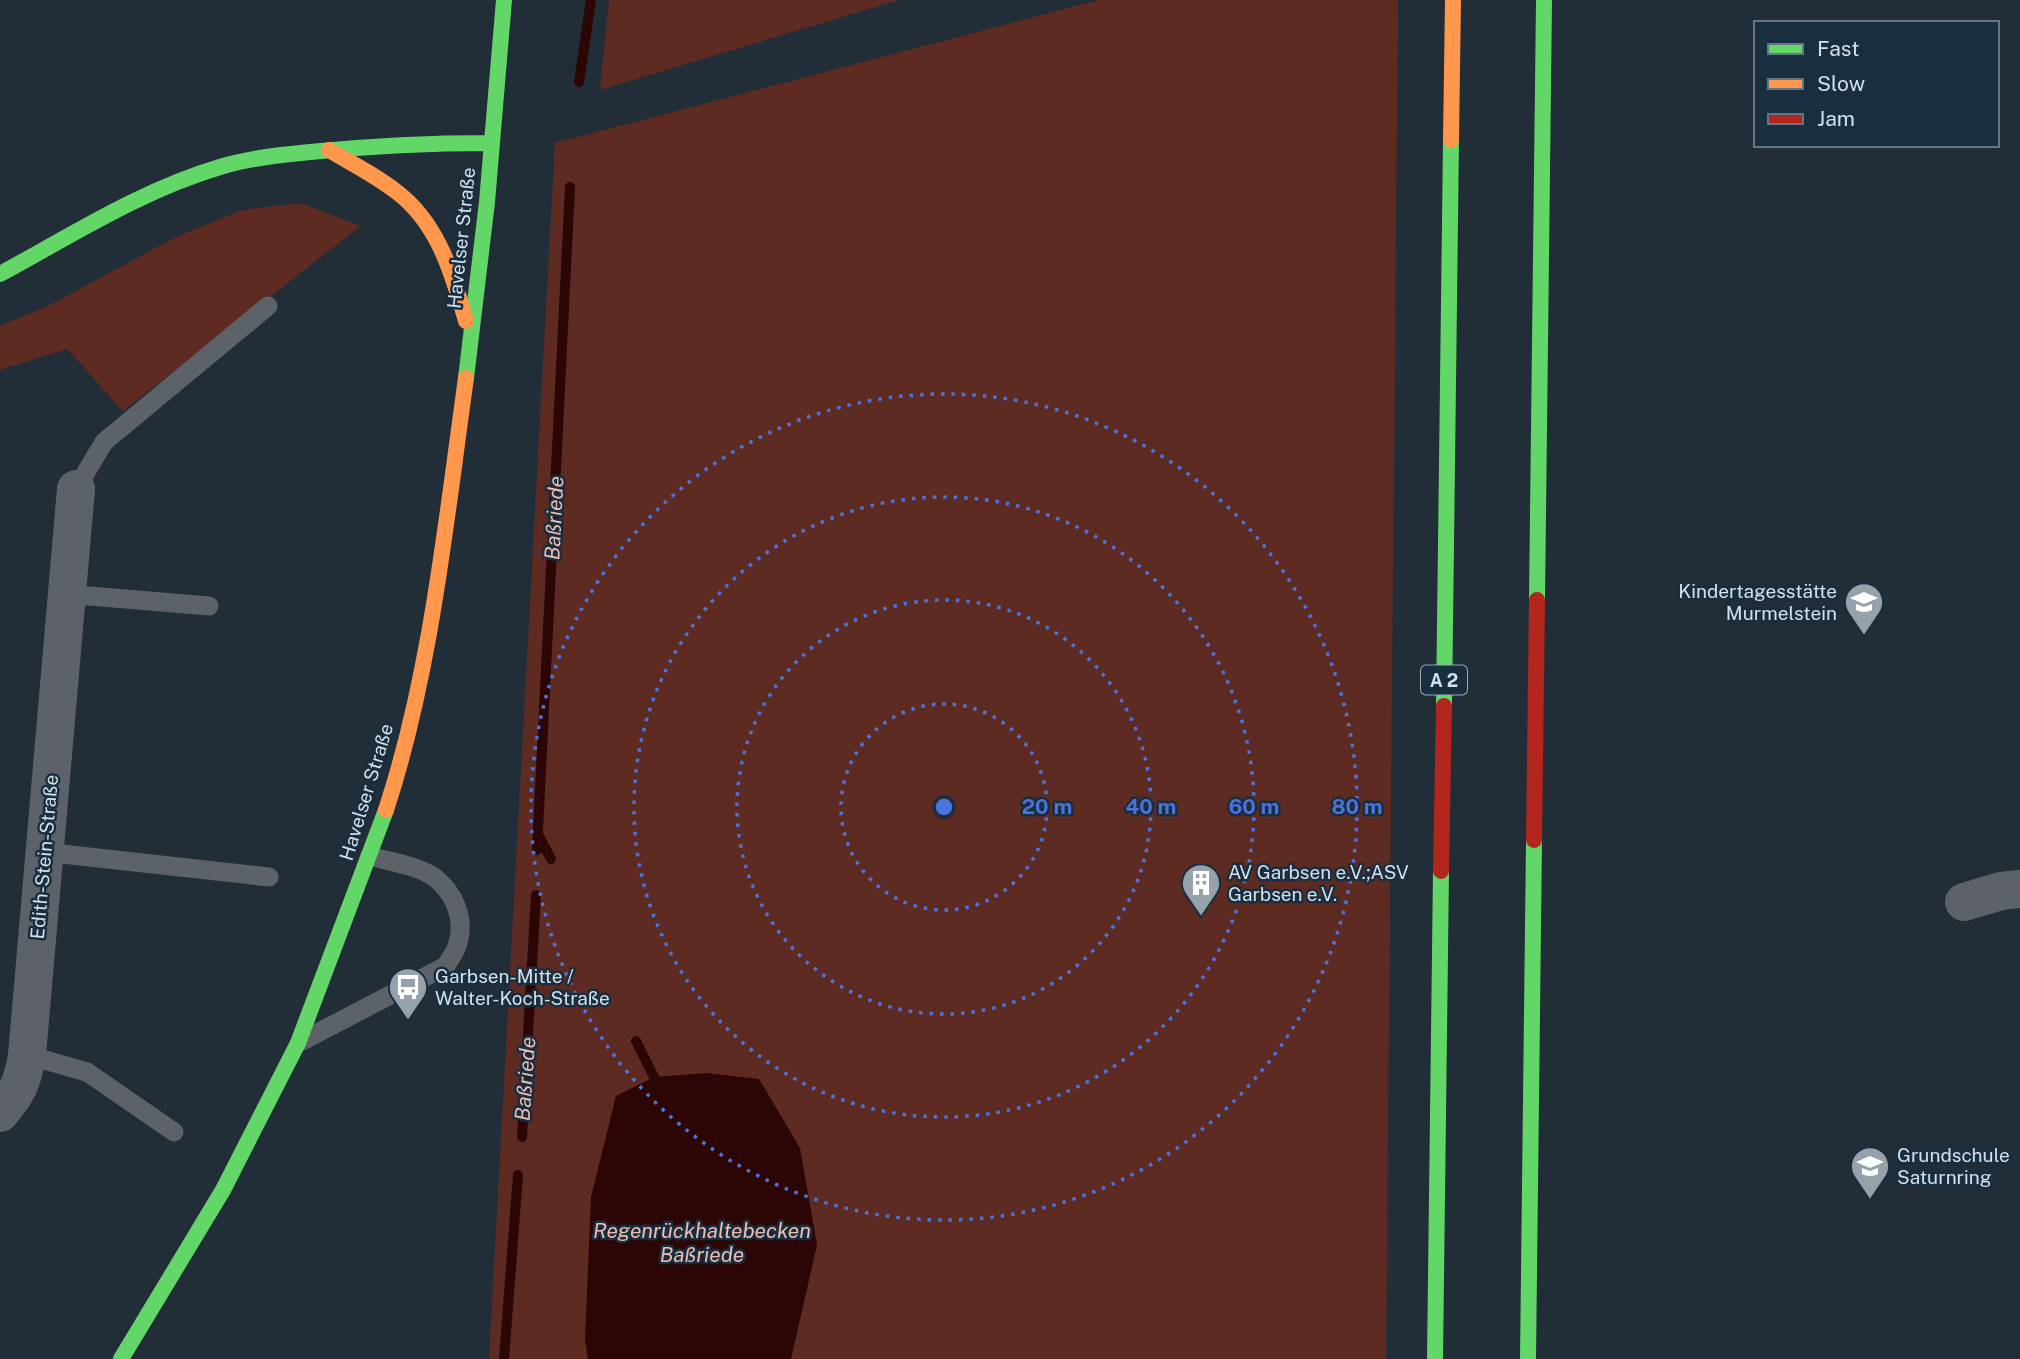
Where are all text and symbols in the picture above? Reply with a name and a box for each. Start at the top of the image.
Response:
legend [1754,21,1999,147]
text: Fast [1817,36,1859,61]
text: Slow [1817,71,1865,96]
text: Jam [1817,106,1855,131]
street label: Havelser Straße [443,166,479,310]
water label: Baßriede [539,475,569,561]
place label: Kindertagesstätte Murmelstein [1678,580,1837,624]
school or university icon: Kindertagesstätte Murmelstein [1843,581,1885,636]
road number: A 2 [1421,666,1467,694]
street label: Havelser Straße [335,721,397,863]
street label: Edith-Stein-Straße [26,774,62,940]
text: 20 m [1022,794,1072,819]
text: 40 m [1126,794,1176,819]
text: 60 m [1229,794,1279,819]
text: 80 m [1331,794,1383,819]
centre of rings [932,795,956,819]
place label: AV Garbsen e.V.;ASV Garbsen e.V. [1228,861,1409,905]
building icon: AV Garbsen e.V.;ASV Garbsen e.V. [1180,862,1222,917]
place label: Garbsen-Mitte / Walter-Koch-Straße [435,965,610,1009]
bus stop icon: Garbsen-Mitte / Walter-Koch-Straße [387,966,429,1021]
water label: Baßriede [510,1036,540,1122]
place label: Grundschule Saturnring [1897,1144,2010,1188]
school or university icon: Grundschule Saturnring [1849,1145,1891,1200]
water label: Regenrückhaltebecken Baßriede [593,1218,811,1267]

